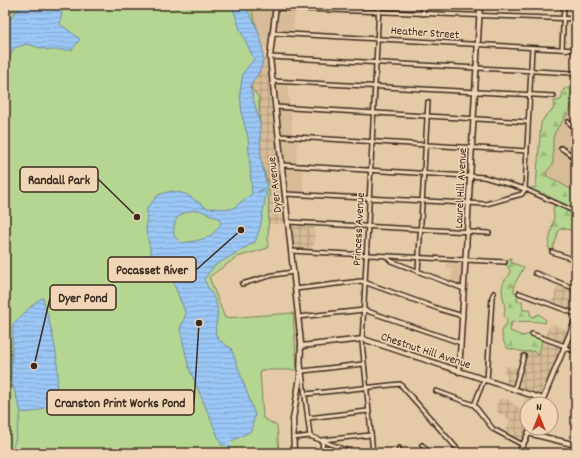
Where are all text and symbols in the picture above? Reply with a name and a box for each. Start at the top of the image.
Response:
street label: Heather Street [390,23,460,44]
street label: Laurel Hill Avenue [451,147,472,229]
street label: Dyer Avenue [264,156,287,214]
callout: Randall Park [20,167,98,192]
text: Randall Park [28,172,91,191]
street label: Princess Avenue [349,192,370,266]
callout: Pocasset River [108,257,196,282]
text: Pocasset River [116,262,189,281]
callout: Dyer Pond [50,285,116,310]
text: Dyer Pond [58,290,108,309]
street label: Chestnut Hill Avenue [378,329,473,374]
callout: Cranston Print Works Pond [47,390,194,415]
text: Cranston Print Works Pond [55,395,185,414]
north arrow [519,396,559,436]
text: N [536,400,542,416]

